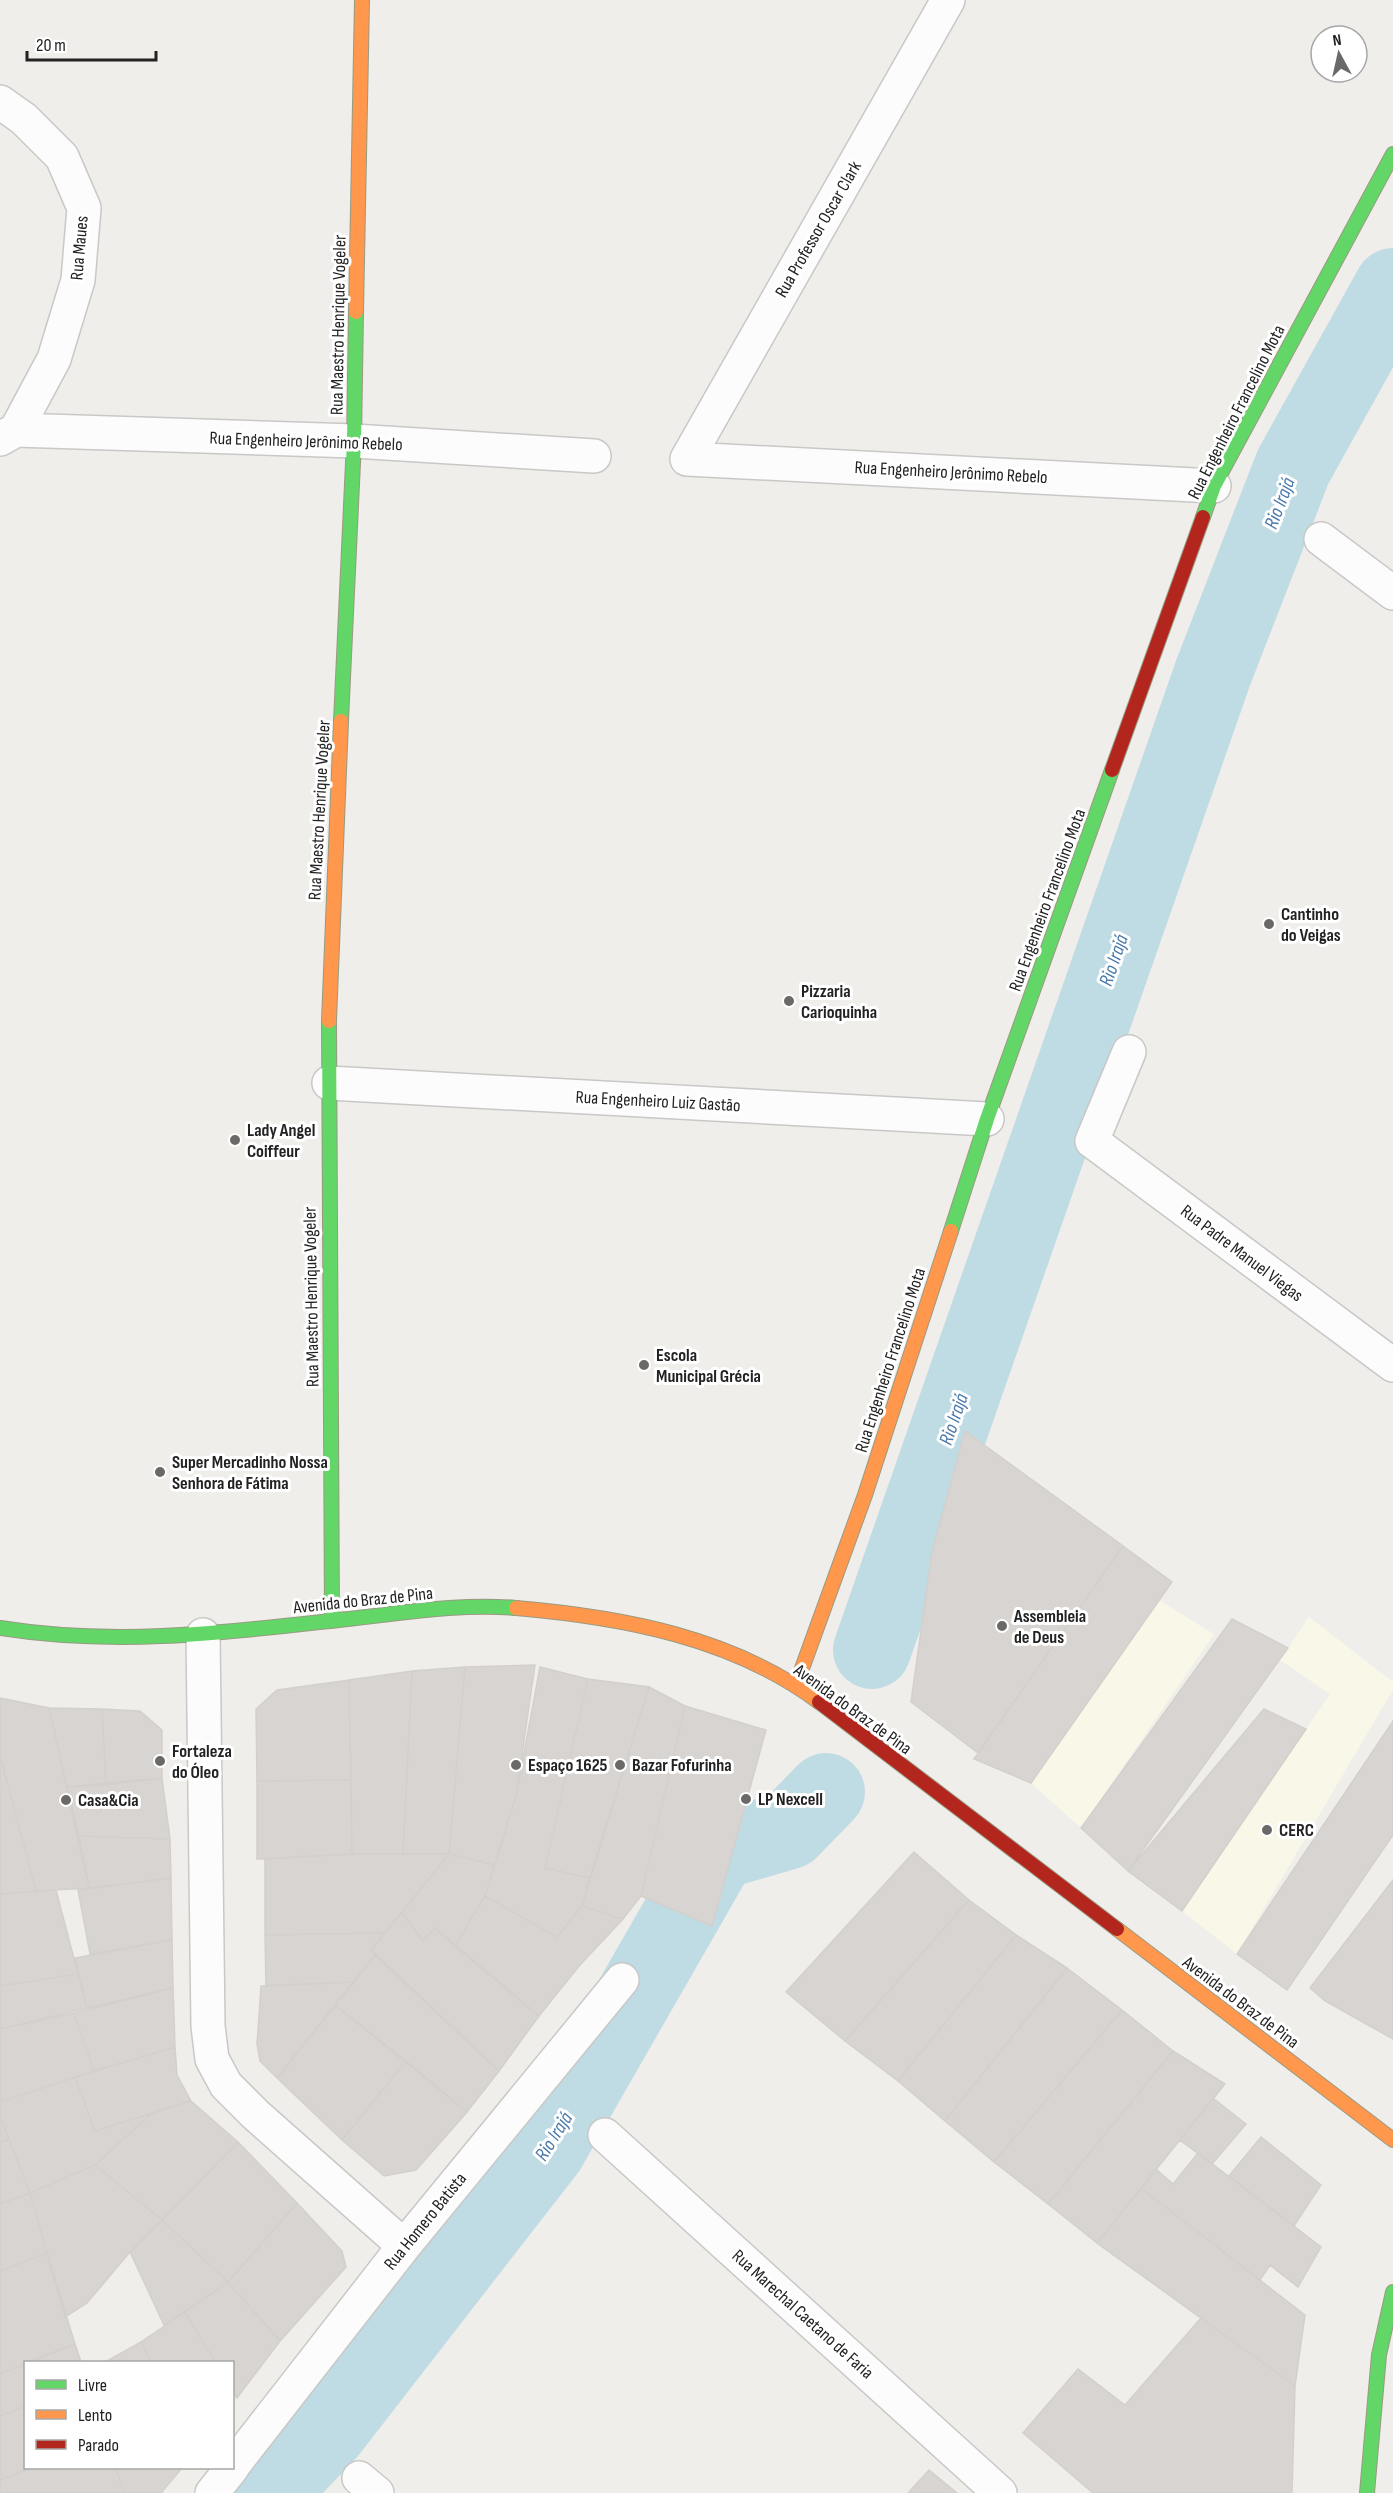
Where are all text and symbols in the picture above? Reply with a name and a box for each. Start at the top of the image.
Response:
scale bar [27,24,156,62]
north arrow [1309,24,1369,84]
text: N [1332,31,1343,51]
text: 20 m [36,35,66,56]
street label: Rua Professor Oscar Clark [771,157,866,301]
street label: Rua Maues [66,215,93,281]
street label: Rua Maestro Henrique Vogeler [326,235,351,415]
street label: Rua Engenheiro Francelino Mota [1183,322,1290,503]
street label: Rua Engenheiro Jerônimo Rebelo [209,428,403,455]
street label: Rua Engenheiro Jerônimo Rebelo [854,457,1048,488]
water label: Rio Irajá [1259,474,1301,532]
street label: Rua Maestro Henrique Vogeler [304,719,335,901]
street label: Rua Engenheiro Francelino Mota [1005,806,1090,994]
place label: Cantinho do Veigas [1281,904,1341,946]
marker: Cantinho do Veigas [1262,917,1276,931]
water label: Rio Irajá [1094,931,1134,989]
place label: Pizzaria Carioquinha [801,981,877,1023]
marker: Pizzaria Carioquinha [782,994,796,1008]
street label: Rua Engenheiro Luiz Gastão [575,1087,741,1116]
place label: Lady Angel Coiffeur [247,1120,315,1162]
marker: Lady Angel Coiffeur [228,1133,242,1147]
street label: Rua Padre Manuel Viegas [1176,1201,1307,1306]
street label: Rua Maestro Henrique Vogeler [299,1207,324,1387]
street label: Rua Engenheiro Francelino Mota [851,1265,930,1455]
place label: Escola Municipal Grécia [656,1345,761,1387]
marker: Escola Municipal Grécia [637,1358,651,1372]
water label: Rio Irajá [934,1390,974,1448]
place label: Super Mercadinho Nossa Senhora de Fátima [172,1452,328,1494]
marker: Super Mercadinho Nossa Senhora de Fátima [153,1465,167,1479]
street label: Avenida do Braz de Pina [291,1583,434,1618]
place label: Assembleia de Deus [1013,1606,1086,1648]
marker: Assembleia de Deus [995,1619,1009,1633]
street label: Avenida do Braz de Pina [789,1659,916,1759]
place label: Fortaleza do Óleo [172,1741,232,1783]
marker: Fortaleza do Óleo [153,1754,167,1768]
place label: Espaço 1625 [528,1755,608,1776]
place label: Bazar Fofurinha [632,1755,732,1776]
marker: Espaço 1625 [509,1758,523,1772]
marker: Bazar Fofurinha [613,1758,627,1772]
place label: LP Nexcell [758,1789,823,1810]
place label: Casa&Cia [78,1790,139,1811]
marker: LP Nexcell [739,1792,753,1806]
marker: Casa&Cia [59,1793,73,1807]
place label: CERC [1279,1820,1314,1841]
marker: CERC [1260,1823,1274,1837]
street label: Avenida do Braz de Pina [1178,1951,1303,2053]
water label: Rio Irajá [530,2108,578,2165]
street label: Rua Homero Batista [380,2168,471,2274]
street label: Rua Marechal Caetano de Faria [728,2245,878,2383]
legend [24,2361,234,2469]
text: Livre [78,2375,107,2396]
text: Lento [78,2405,112,2426]
text: Parado [78,2435,119,2456]

